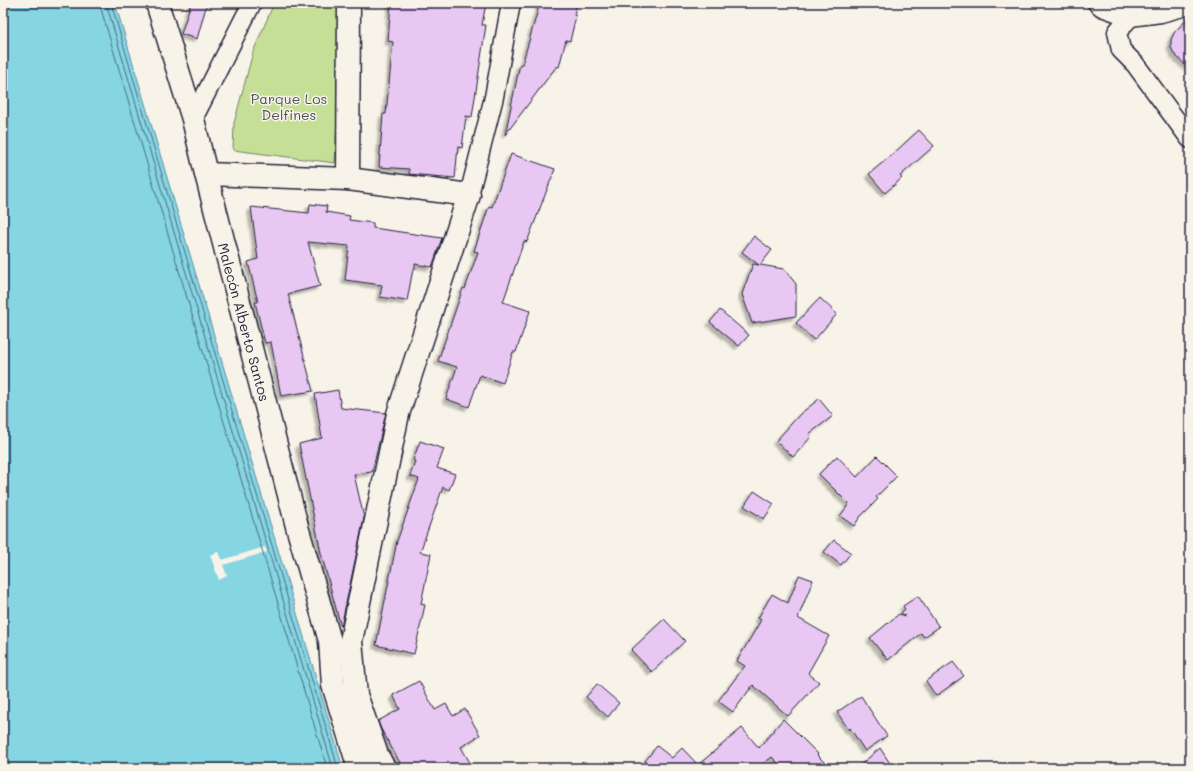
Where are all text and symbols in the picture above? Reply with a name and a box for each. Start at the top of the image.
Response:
park label: Parque Los Delfines [251,89,327,124]
street label: Malecón Alberto Santos [214,241,274,403]

